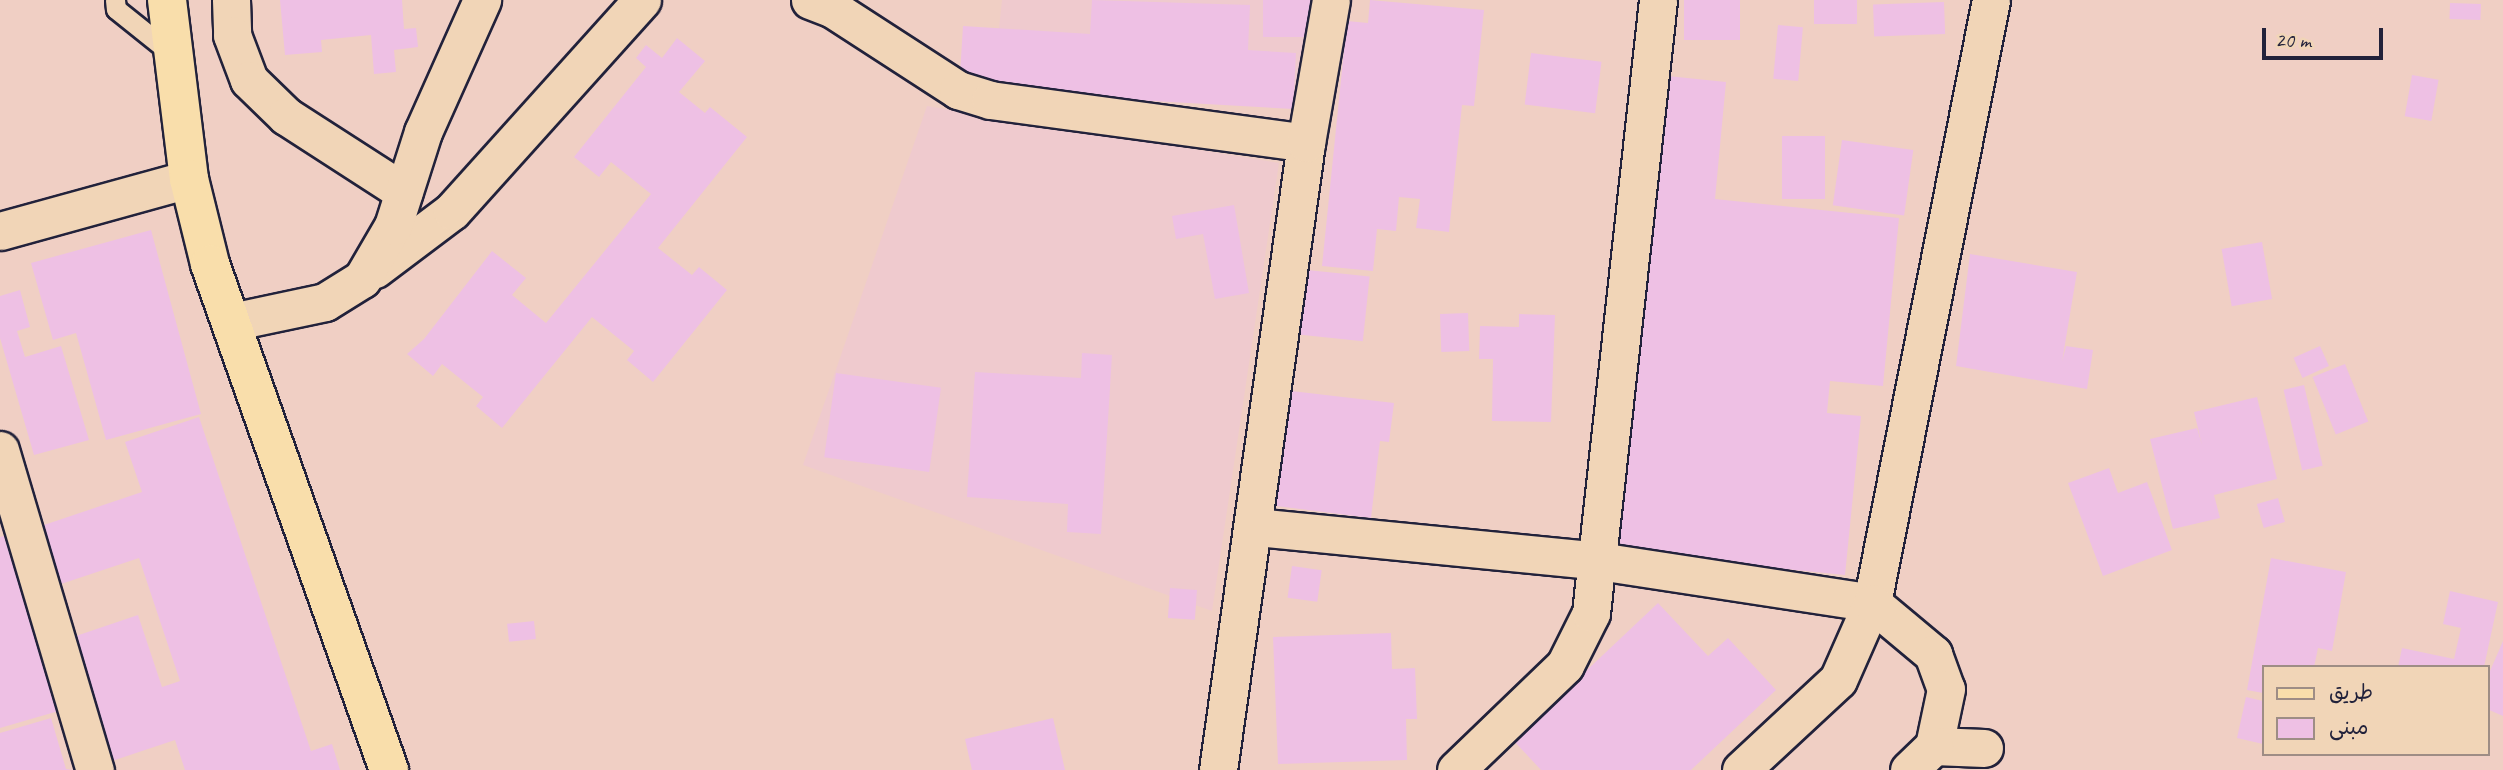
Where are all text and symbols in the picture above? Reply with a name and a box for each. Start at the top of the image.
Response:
scale bar [2265,14,2386,58]
text: 20 m [2275,27,2311,53]
legend [2262,665,2489,756]
text: طريق [2329,679,2373,705]
text: مبنى [2329,714,2368,740]

